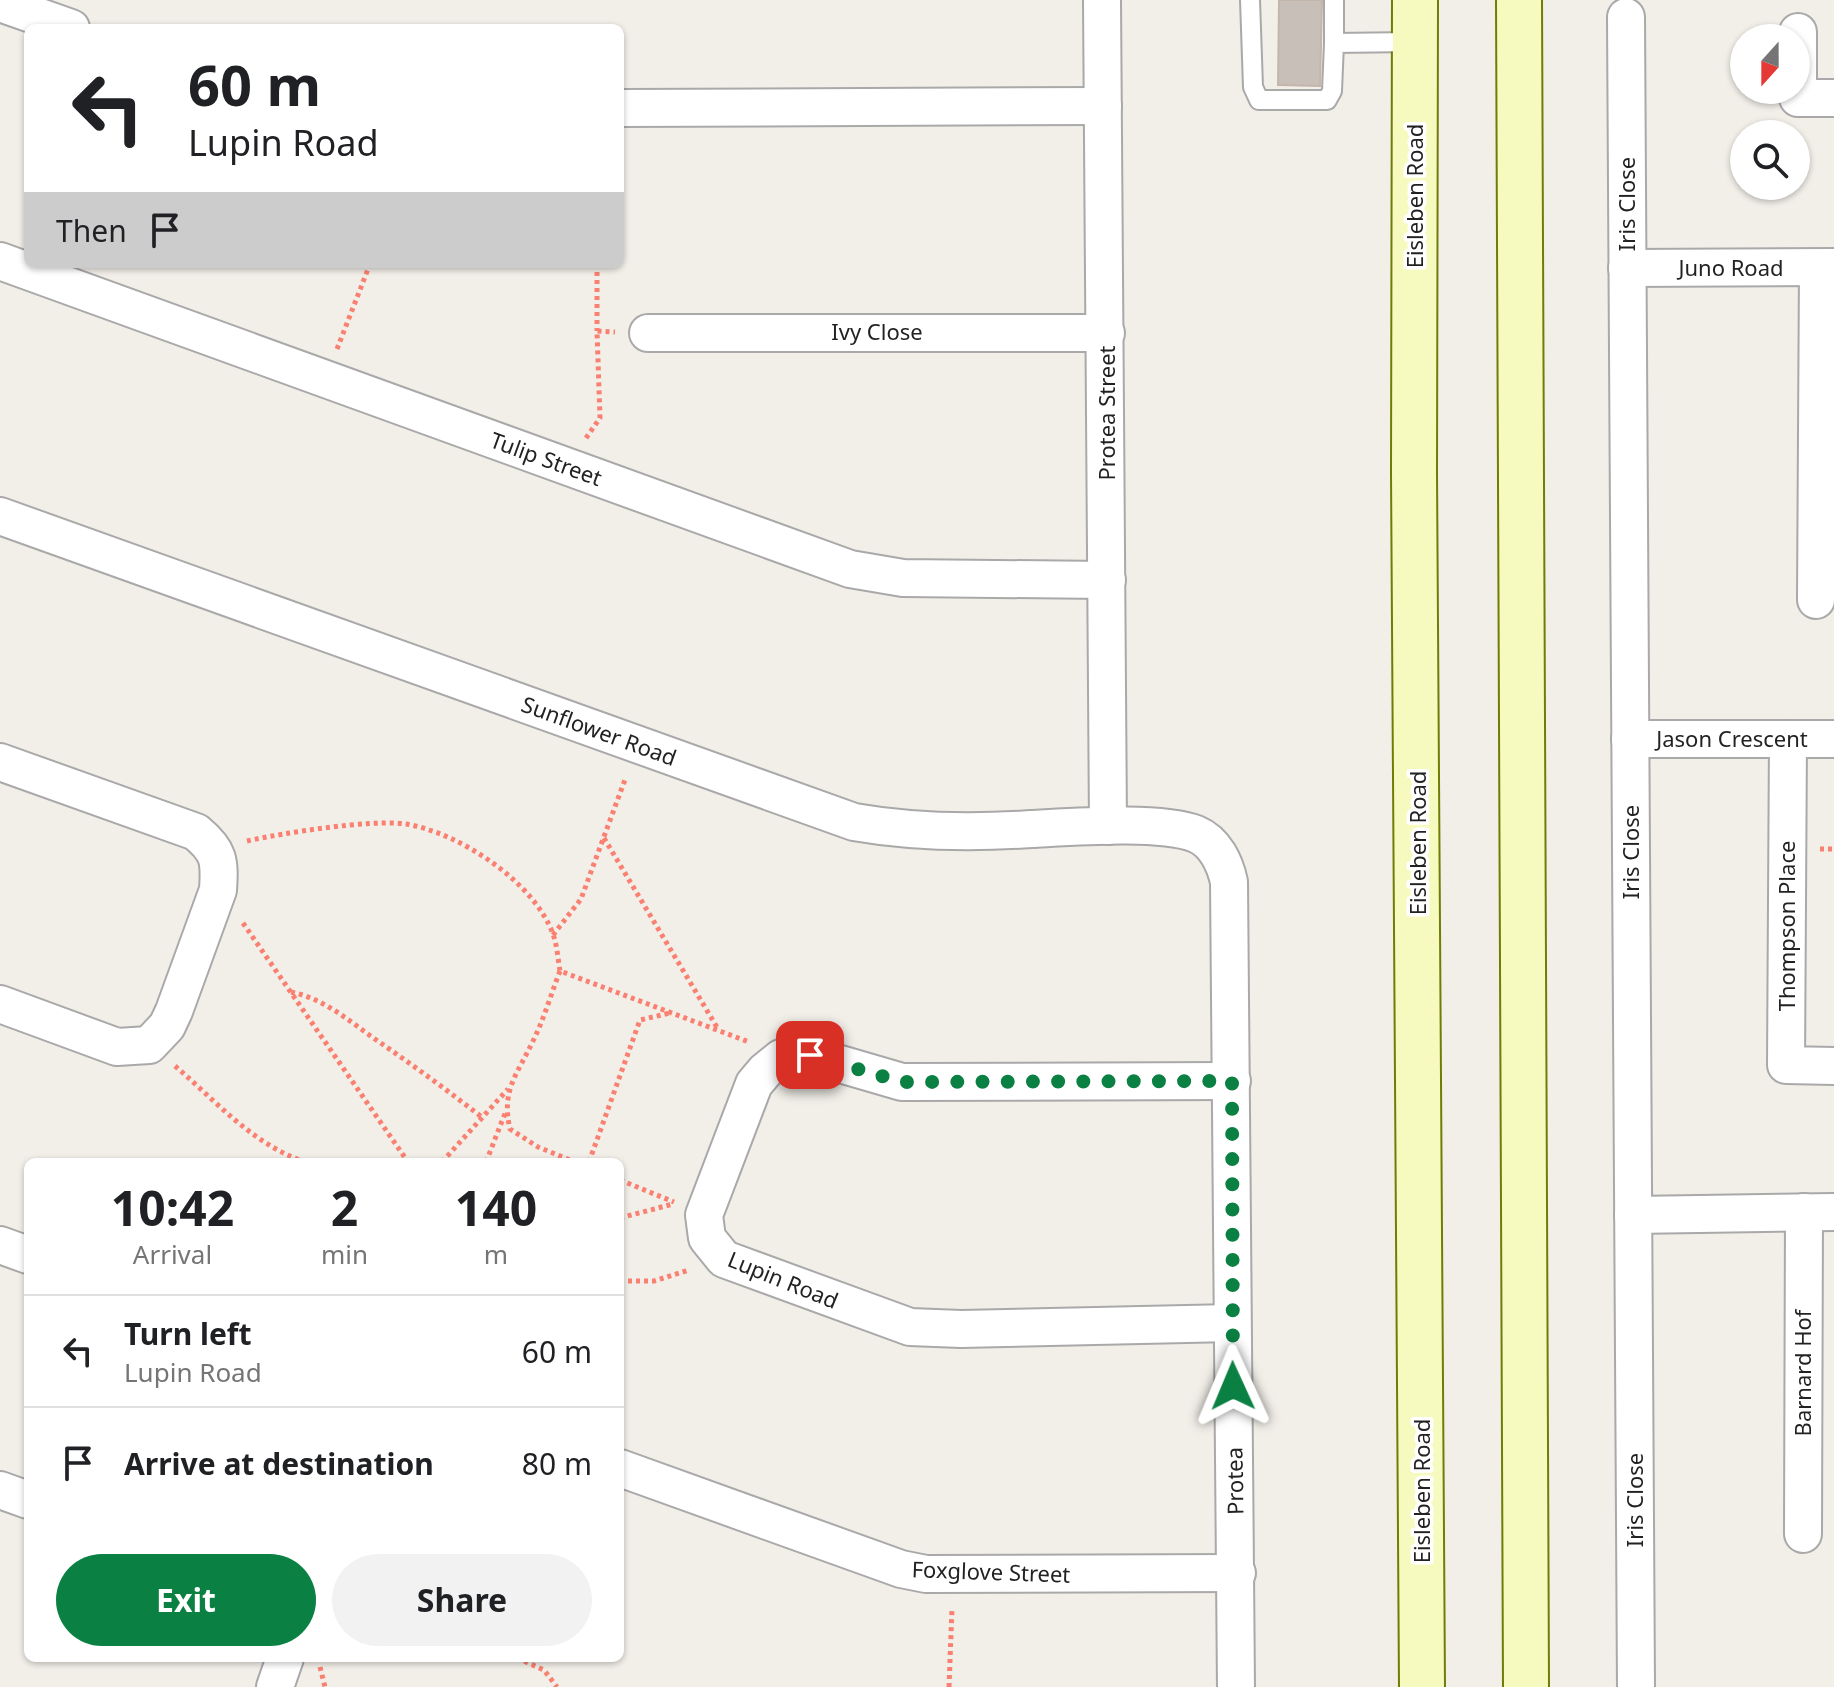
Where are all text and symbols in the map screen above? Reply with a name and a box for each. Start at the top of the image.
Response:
north arrow [1730,24,1810,104]
map controls [1730,24,1810,200]
text: 60 m [188,46,321,122]
icon: left [56,56,160,160]
text: Lupin Road [188,118,379,167]
button: search [1730,120,1810,200]
street label: Eisleben Road [1399,124,1429,268]
street label: Iris Close [1611,157,1641,251]
icon: arrive [143,208,187,252]
text: Then [56,210,127,251]
street label: Juno Road [1676,252,1784,282]
street label: Ivy Close [831,316,923,346]
street label: Protea Street [1091,345,1121,481]
street label: Tulip Street [486,424,606,492]
street label: Sunflower Road [518,688,681,772]
street label: Jason Crescent [1654,723,1808,753]
street label: Eisleben Road [1402,771,1432,915]
street label: Iris Close [1615,805,1645,899]
street label: Thompson Place [1771,841,1801,1011]
pin [776,1021,844,1089]
icon: arrive [788,1033,832,1077]
text: 10:42 [111,1175,234,1240]
text: 2 [331,1175,358,1240]
text: 140 [455,1175,537,1240]
text: Arrival [133,1236,212,1272]
text: min [321,1236,368,1272]
text: m [484,1236,508,1272]
street label: Lupin Road [724,1243,843,1315]
street label: Barnard Hof [1787,1308,1817,1436]
text: Turn left [124,1313,252,1354]
icon: left [56,1329,100,1373]
text: 60 m [522,1331,592,1372]
position arrow [1191,1344,1275,1428]
text: Lupin Road [124,1354,262,1390]
street label: Eisleben Road [1406,1419,1436,1563]
icon: arrive [56,1441,100,1485]
text: Arrive at destination [124,1443,434,1484]
text: 80 m [522,1443,592,1484]
street label: Protea [1218,1447,1250,1515]
street label: Iris Close [1619,1453,1649,1547]
street label: Foxglove Street [911,1553,1071,1589]
button: Exit [56,1554,316,1646]
button: Share [332,1554,592,1646]

